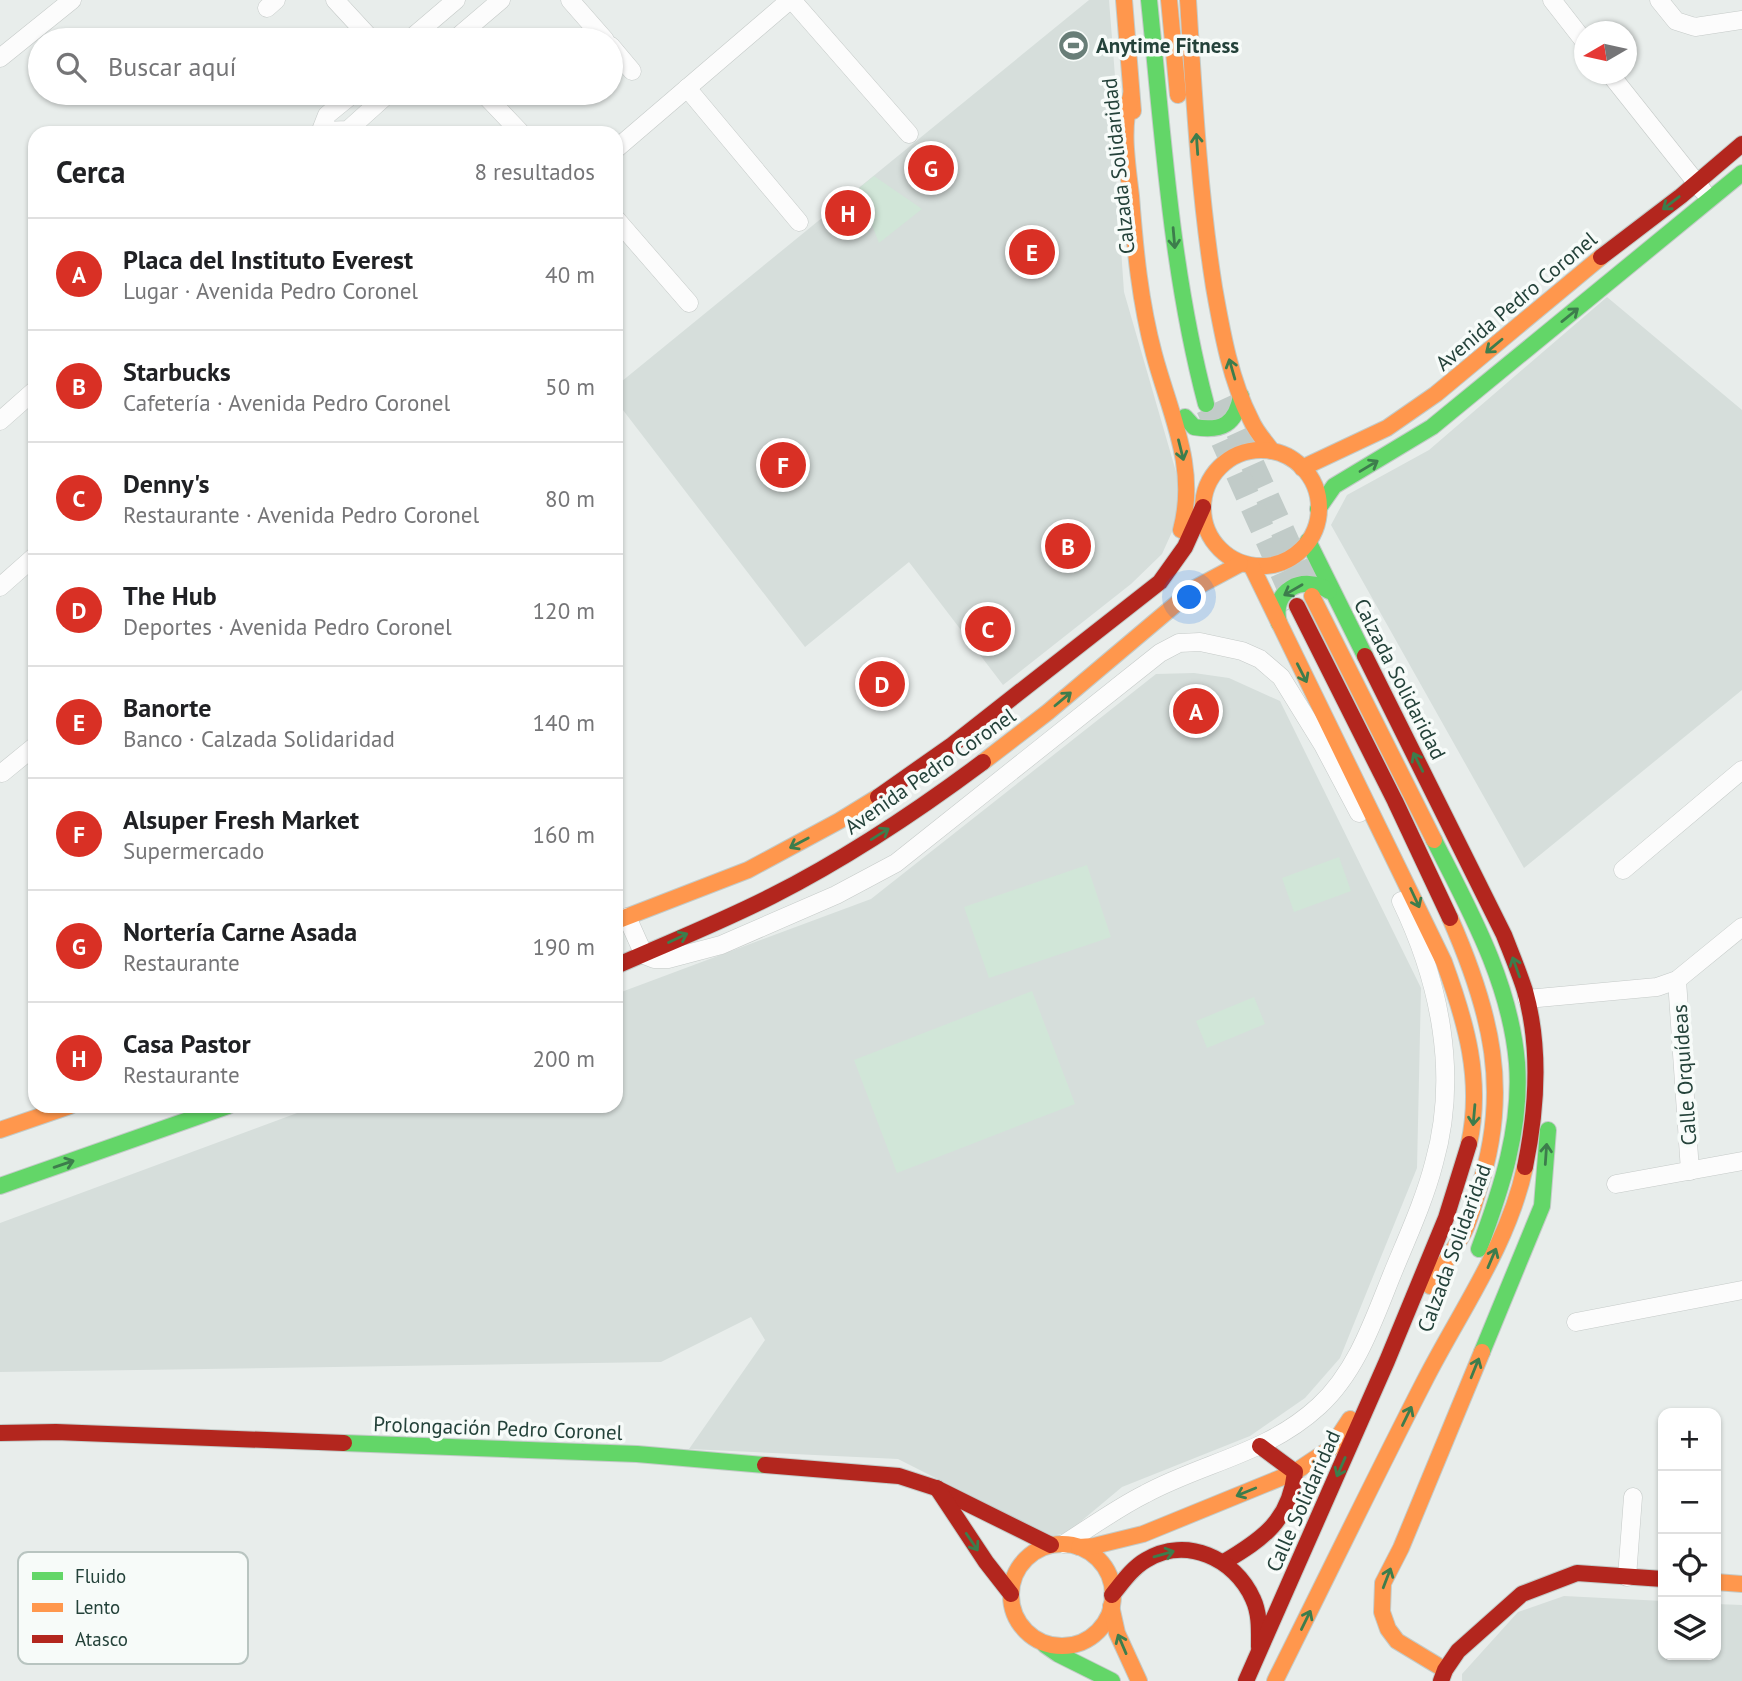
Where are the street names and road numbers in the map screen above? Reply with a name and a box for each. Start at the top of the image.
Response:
street label: Calzada Solidaridad [1095,77,1141,255]
street label: Avenida Pedro Coronel [1430,226,1602,376]
street label: Calzada Solidaridad [1348,594,1452,764]
street label: Avenida Pedro Coronel [839,702,1021,840]
street label: Calle Orquídeas [1666,1003,1702,1147]
street label: Calzada Solidaridad [1411,1160,1497,1336]
street label: Prolongación Pedro Coronel [373,1410,623,1446]
street label: Calle Solidaridad [1260,1426,1346,1576]

